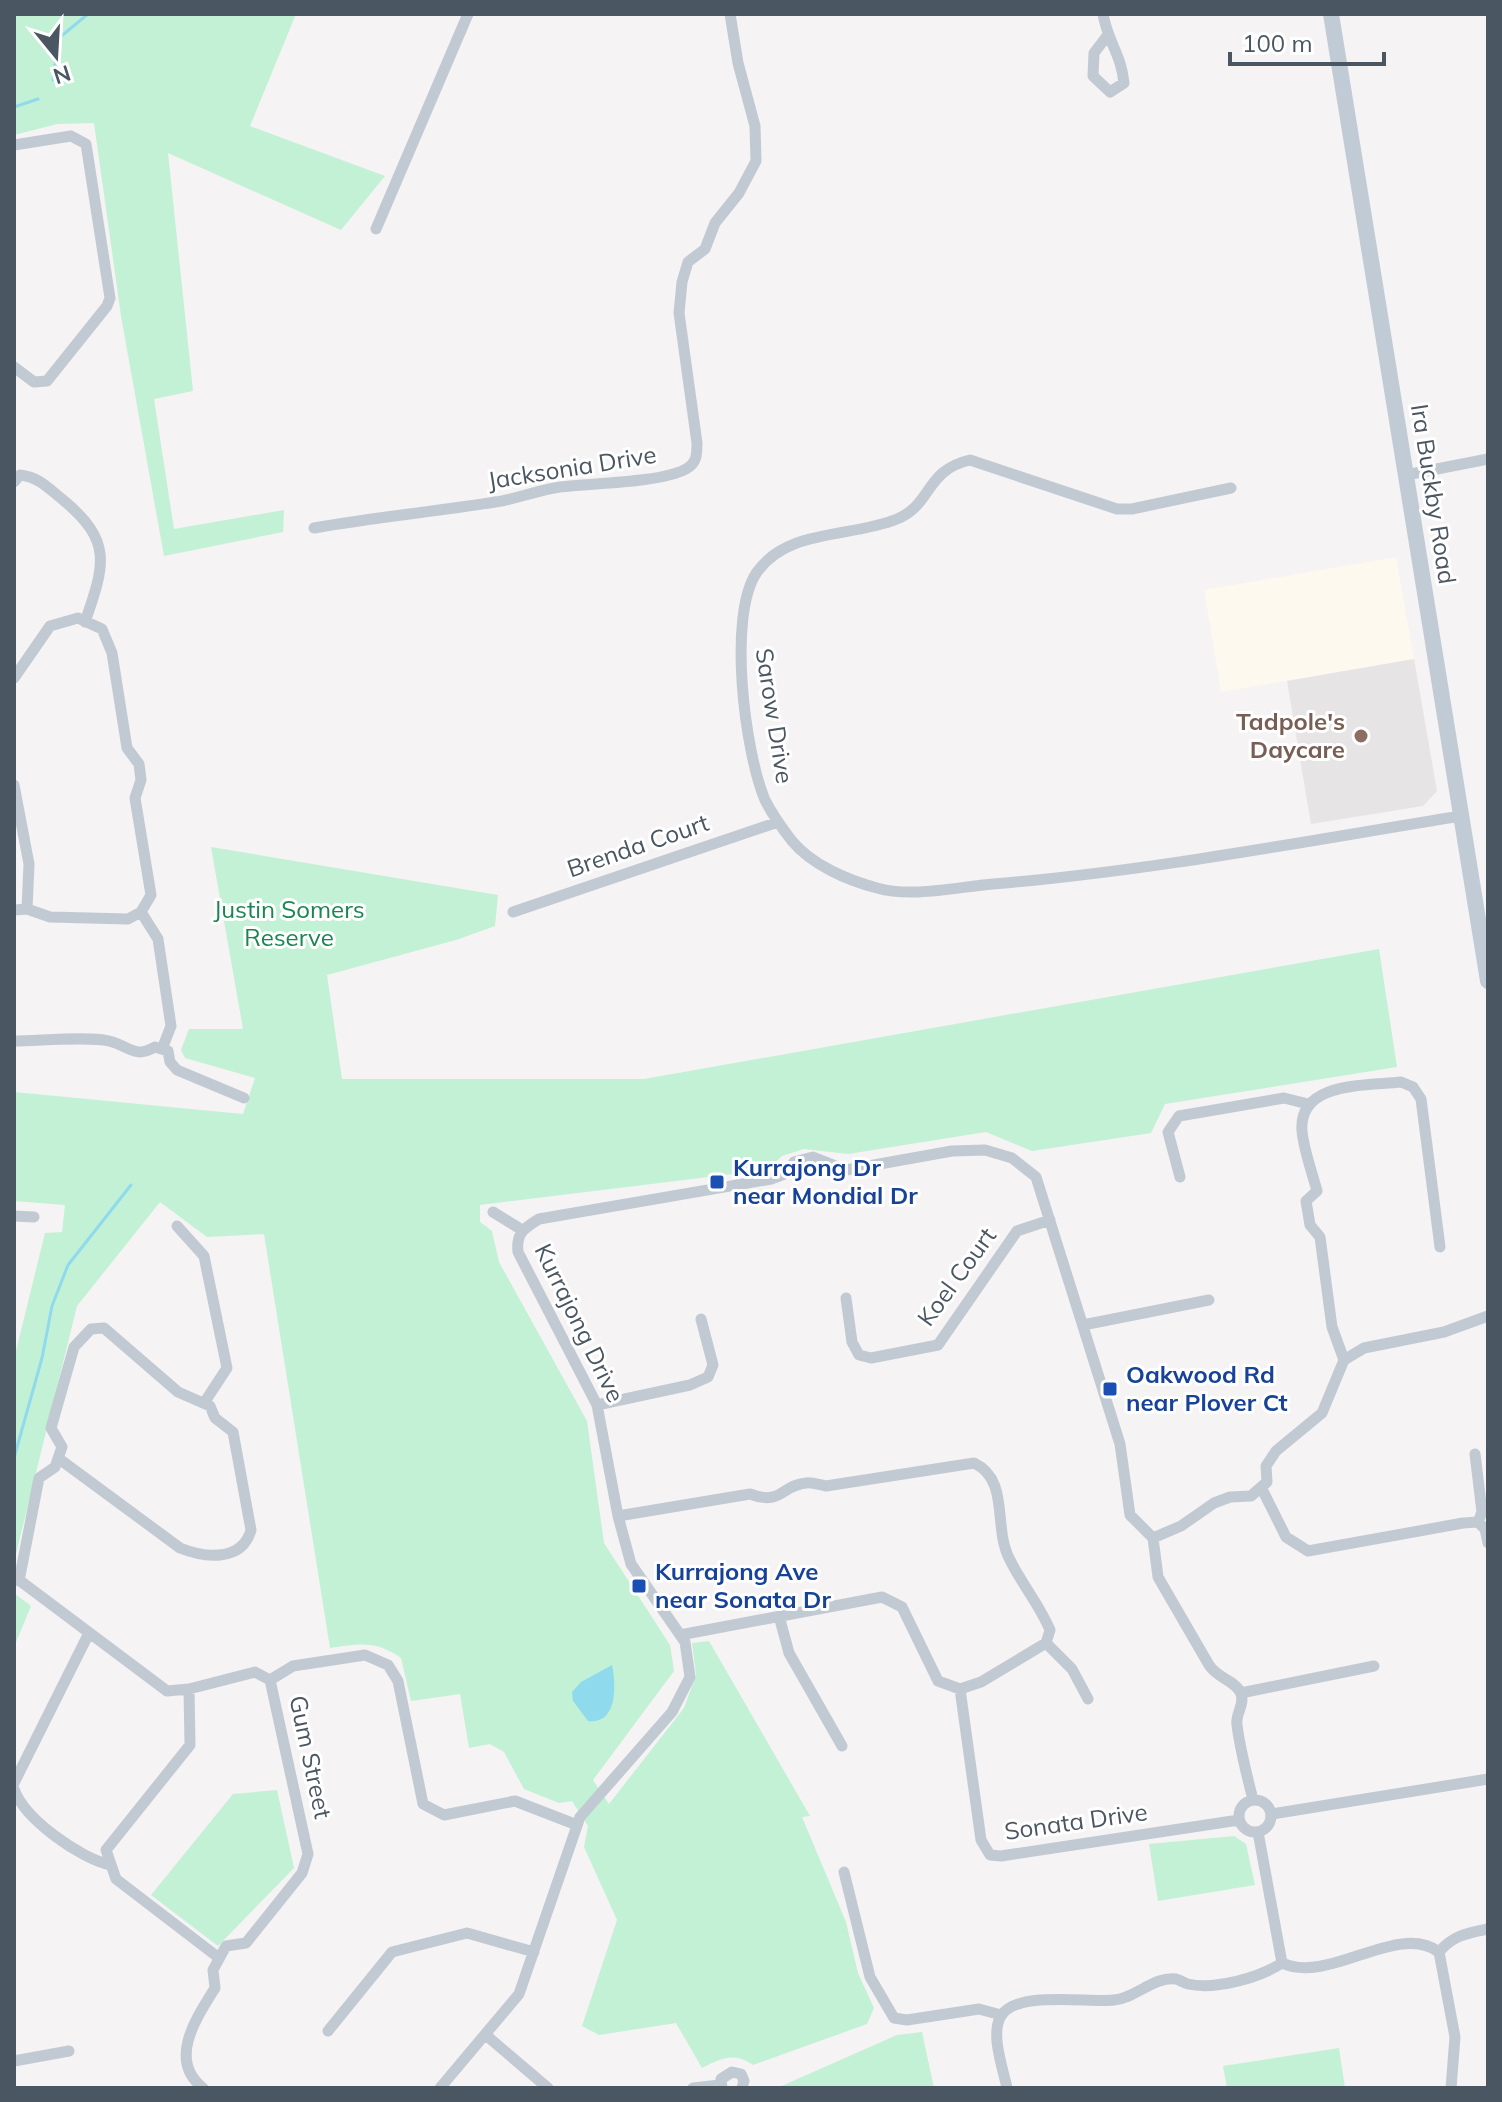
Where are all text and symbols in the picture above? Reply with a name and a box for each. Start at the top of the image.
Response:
north arrow [16,16,96,96]
scale bar [1230,16,1384,66]
text: 100 m [1242,28,1313,58]
text: N [50,59,74,91]
street label: Ira Buckby Road [1405,402,1463,586]
street label: Jacksonia Drive [485,439,658,495]
street label: Sarow Drive [749,646,800,786]
place label: Tadpole's Daycare [1236,706,1345,764]
marker: Tadpole's Daycare [1352,727,1370,745]
street label: Brenda Court [563,807,712,883]
park label: Justin Somers Reserve [213,894,365,952]
place label: Kurrajong Dr near Mondial Dr [733,1152,918,1210]
marker: Kurrajong Dr near Mondial Dr [708,1173,726,1191]
street label: Koel Court [910,1221,1002,1332]
street label: Kurrajong Drive [529,1238,631,1407]
place label: Oakwood Rd near Plover Ct [1126,1359,1288,1417]
marker: Oakwood Rd near Plover Ct [1101,1380,1119,1398]
place label: Kurrajong Ave near Sonata Dr [655,1556,831,1614]
marker: Kurrajong Ave near Sonata Dr [630,1577,648,1595]
street label: Gum Street [283,1692,339,1821]
street label: Sonata Drive [1002,1796,1149,1846]

